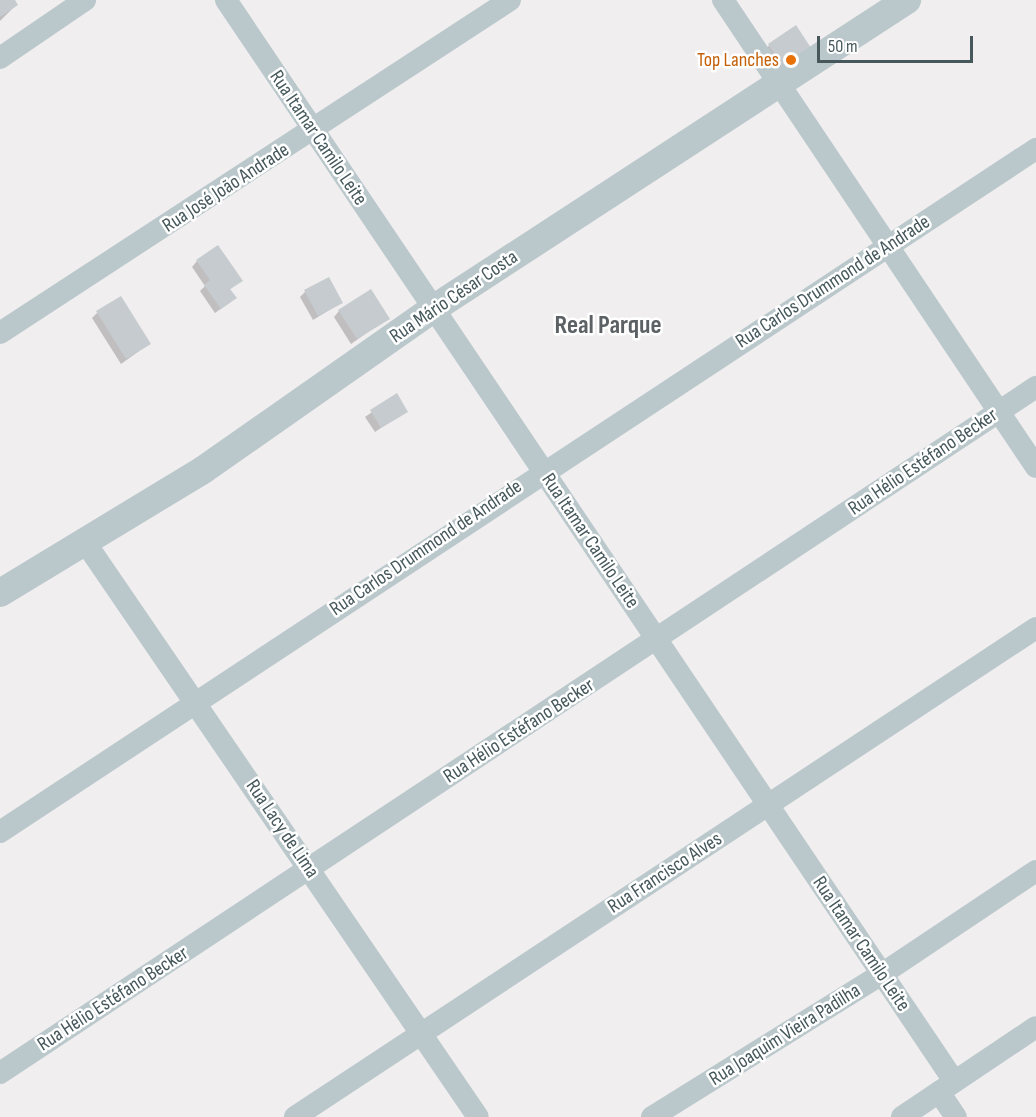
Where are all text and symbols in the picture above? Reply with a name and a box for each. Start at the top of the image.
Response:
scale bar [820,24,976,62]
text: 50 m [828,36,858,57]
place label: Top Lanches [697,48,779,72]
marker: Top Lanches [784,53,798,67]
street label: Rua Itamar Camilo Leite [264,66,372,210]
street label: Rua José João Andrade [158,138,294,238]
street label: Rua Carlos Drummond de Andrade [731,210,935,354]
street label: Rua Mário César Costa [386,245,522,349]
district label: Real Parque [554,310,662,342]
street label: Rua Hélio Estéfano Becker [844,403,1002,521]
street label: Rua Itamar Camilo Leite [536,469,644,613]
street label: Rua Carlos Drummond de Andrade [325,475,527,621]
street label: Rua Hélio Estéfano Becker [439,673,599,789]
street label: Rua Lacy de Lima [240,775,324,883]
street label: Rua Francisco Alves [603,827,727,919]
street label: Rua Itamar Camilo Leite [807,872,915,1016]
street label: Rua Hélio Estéfano Becker [33,941,193,1057]
street label: Rua Joaquim Vieira Padilha [705,979,865,1091]

